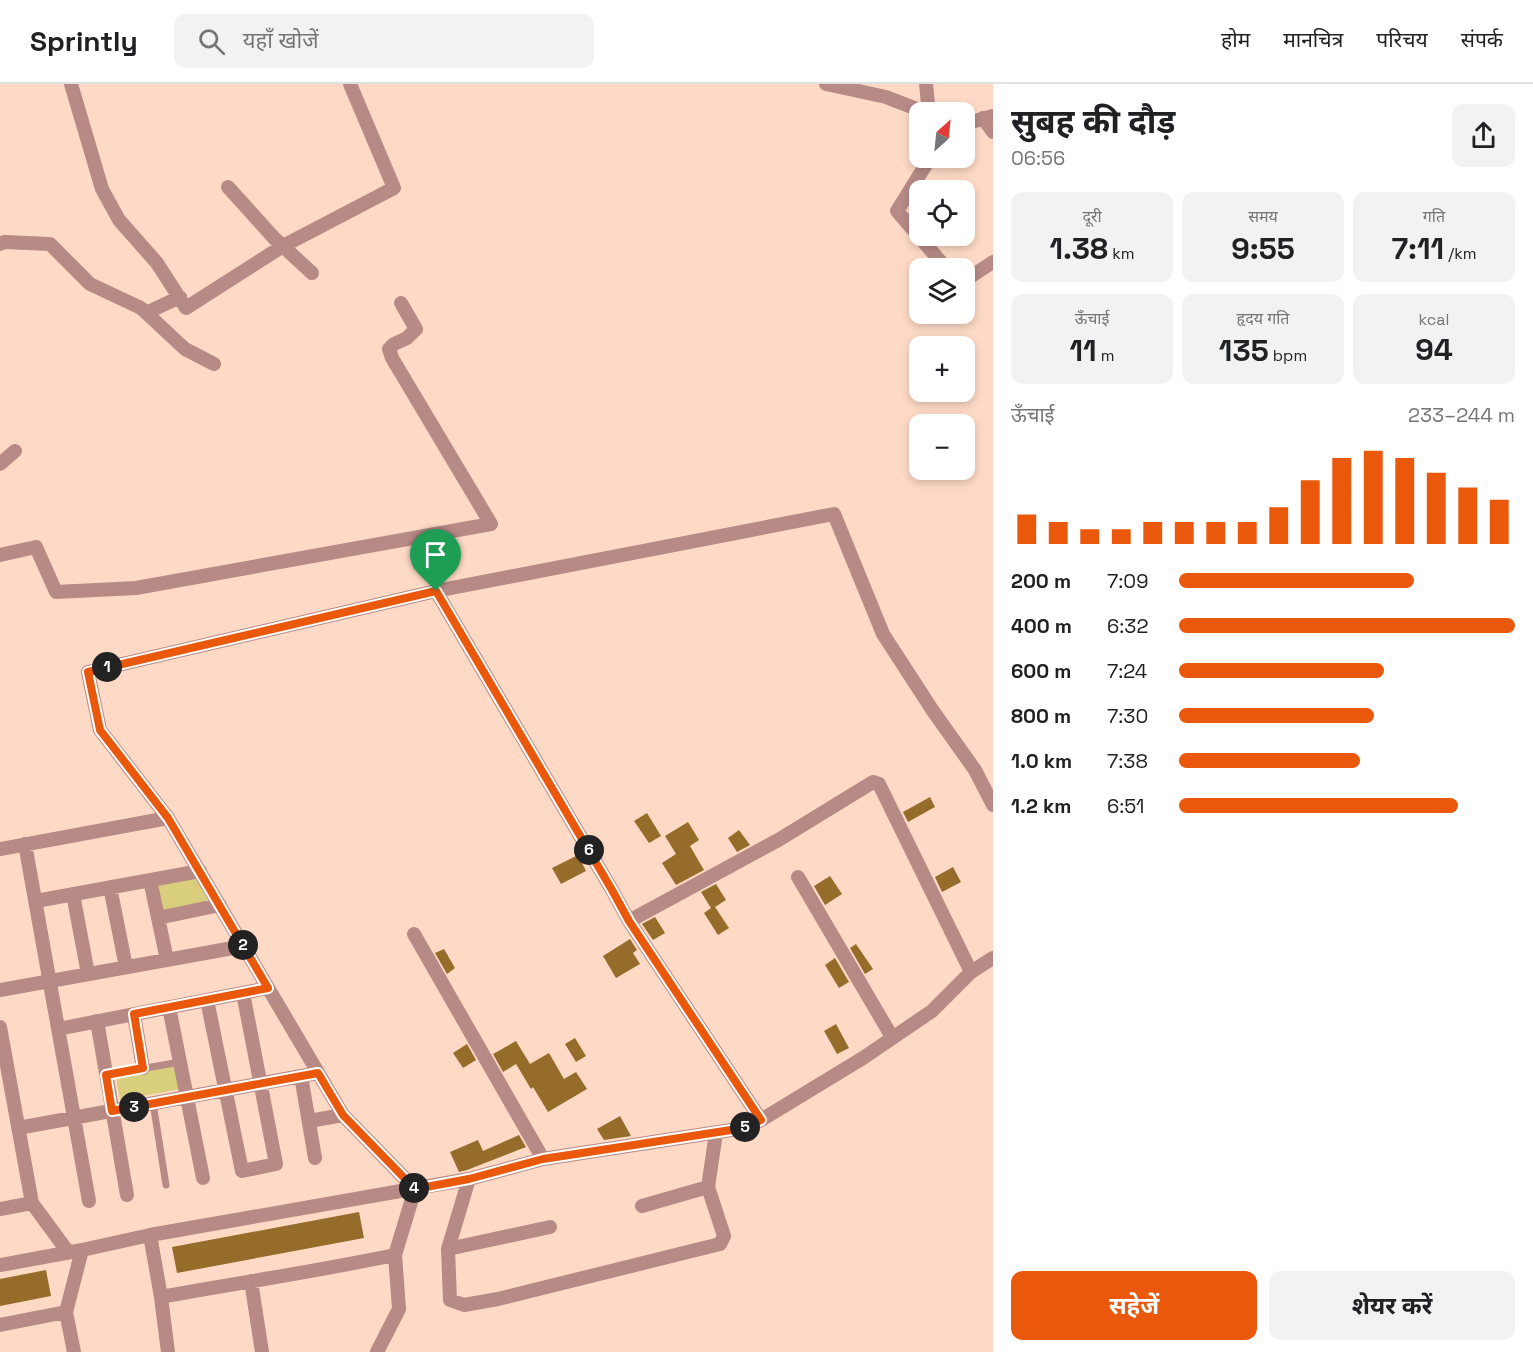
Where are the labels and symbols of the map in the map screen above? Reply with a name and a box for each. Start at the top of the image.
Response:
north arrow [909,102,975,168]
pin [410,529,461,591]
pin: 1 [92,652,122,682]
pin: 6 [574,835,604,865]
pin: 2 [228,930,258,960]
pin: 3 [119,1092,149,1122]
pin: 5 [730,1112,760,1142]
pin: 4 [399,1173,429,1203]

